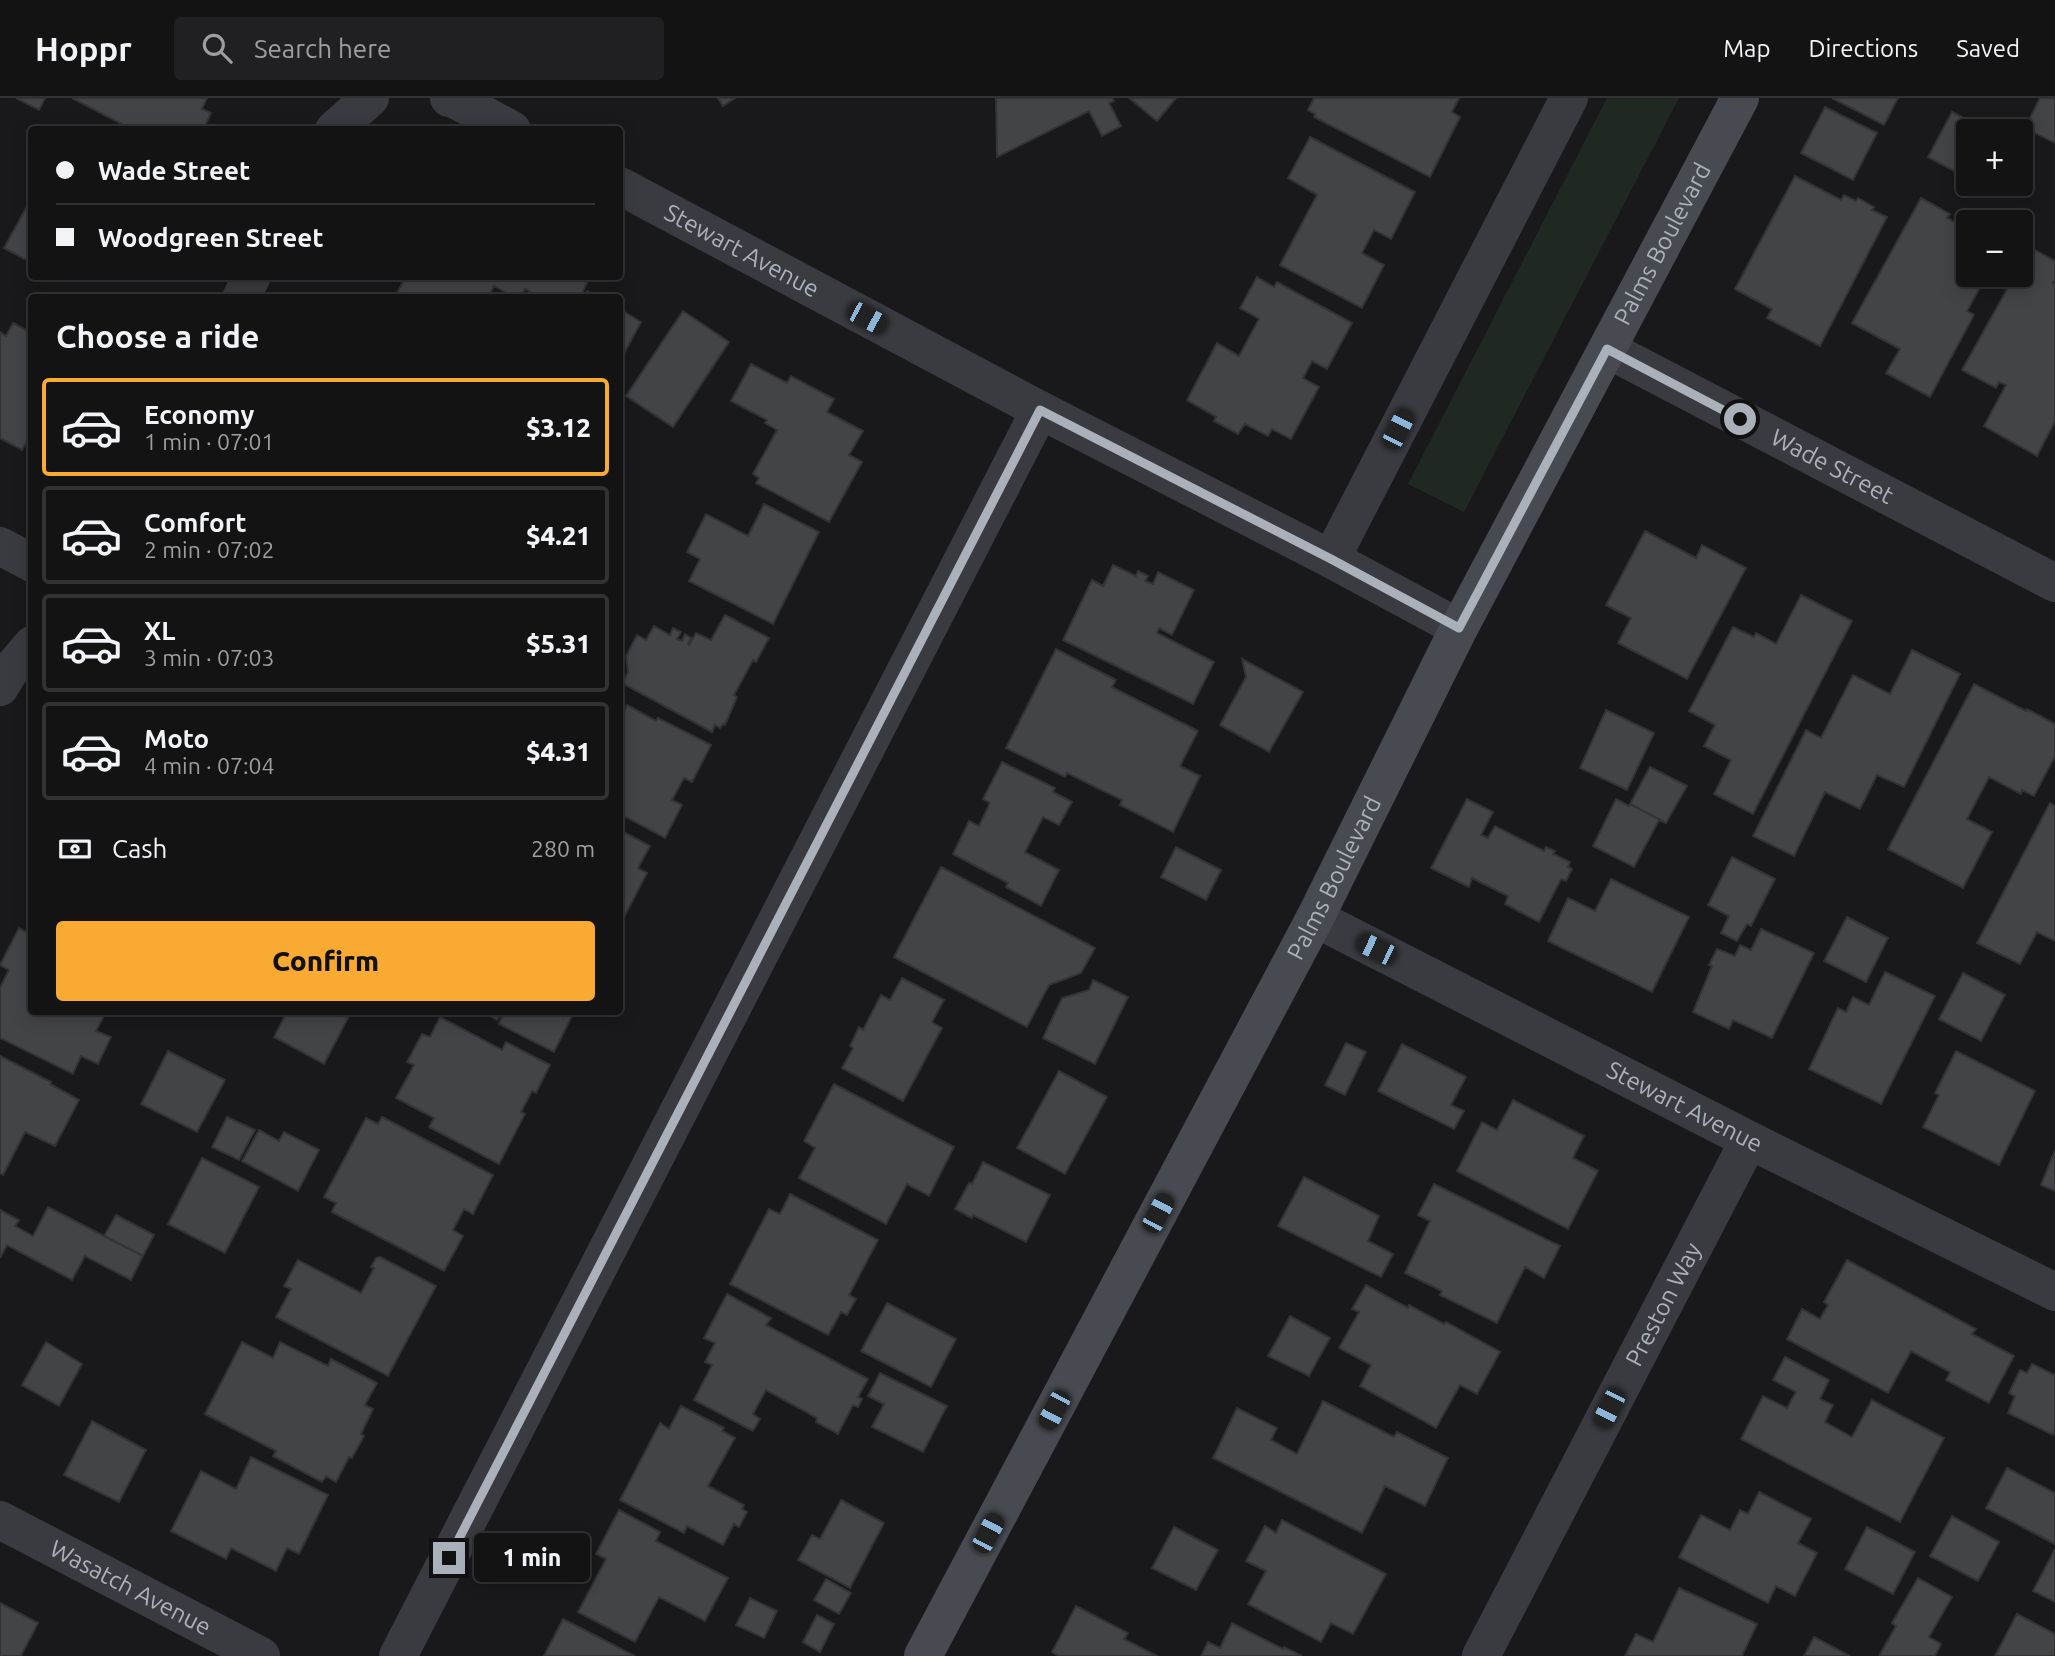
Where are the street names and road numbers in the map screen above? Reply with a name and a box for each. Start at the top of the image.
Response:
street label: Palms Boulevard [1608,158,1716,329]
street label: Stewart Avenue [660,198,824,303]
street label: Wade Street [1767,423,1898,509]
street label: Palms Boulevard [1281,792,1386,964]
street label: Stewart Avenue [1602,1056,1767,1157]
street label: Preston Way [1620,1238,1706,1371]
street label: Wasatch Avenue [46,1534,216,1640]

